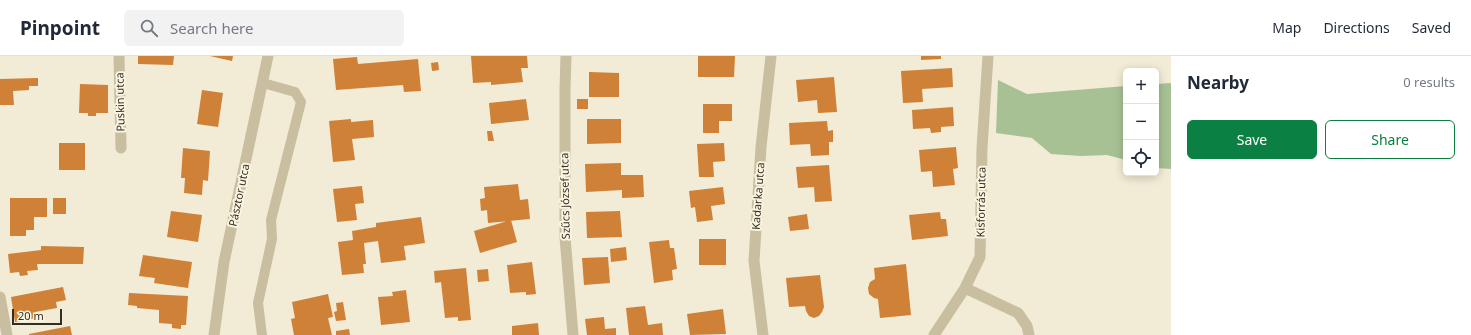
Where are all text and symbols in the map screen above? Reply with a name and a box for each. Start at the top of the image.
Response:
search box [124,10,404,46]
text: Pinpoint [20,15,100,41]
icon: search [138,17,160,39]
text: Search here [170,18,253,38]
text: Map [1272,18,1301,37]
text: Directions [1323,18,1390,37]
text: Saved [1412,18,1451,37]
map controls [1123,68,1159,176]
button: + [1123,68,1159,104]
text: Nearby [1187,71,1249,94]
street label: Puskin utca [111,72,128,132]
text: 0 results [1403,73,1455,91]
button: − [1123,104,1159,140]
button: Save [1187,120,1317,159]
button: Share [1325,120,1455,159]
button: locate [1123,140,1159,176]
street label: Szűcs József utca [556,153,573,239]
street label: Pásztor utca [225,162,252,228]
street label: Kadarka utca [748,162,767,230]
street label: Kisforrás utca [972,166,989,237]
scale bar [12,307,62,326]
text: 20 m [18,308,44,323]

